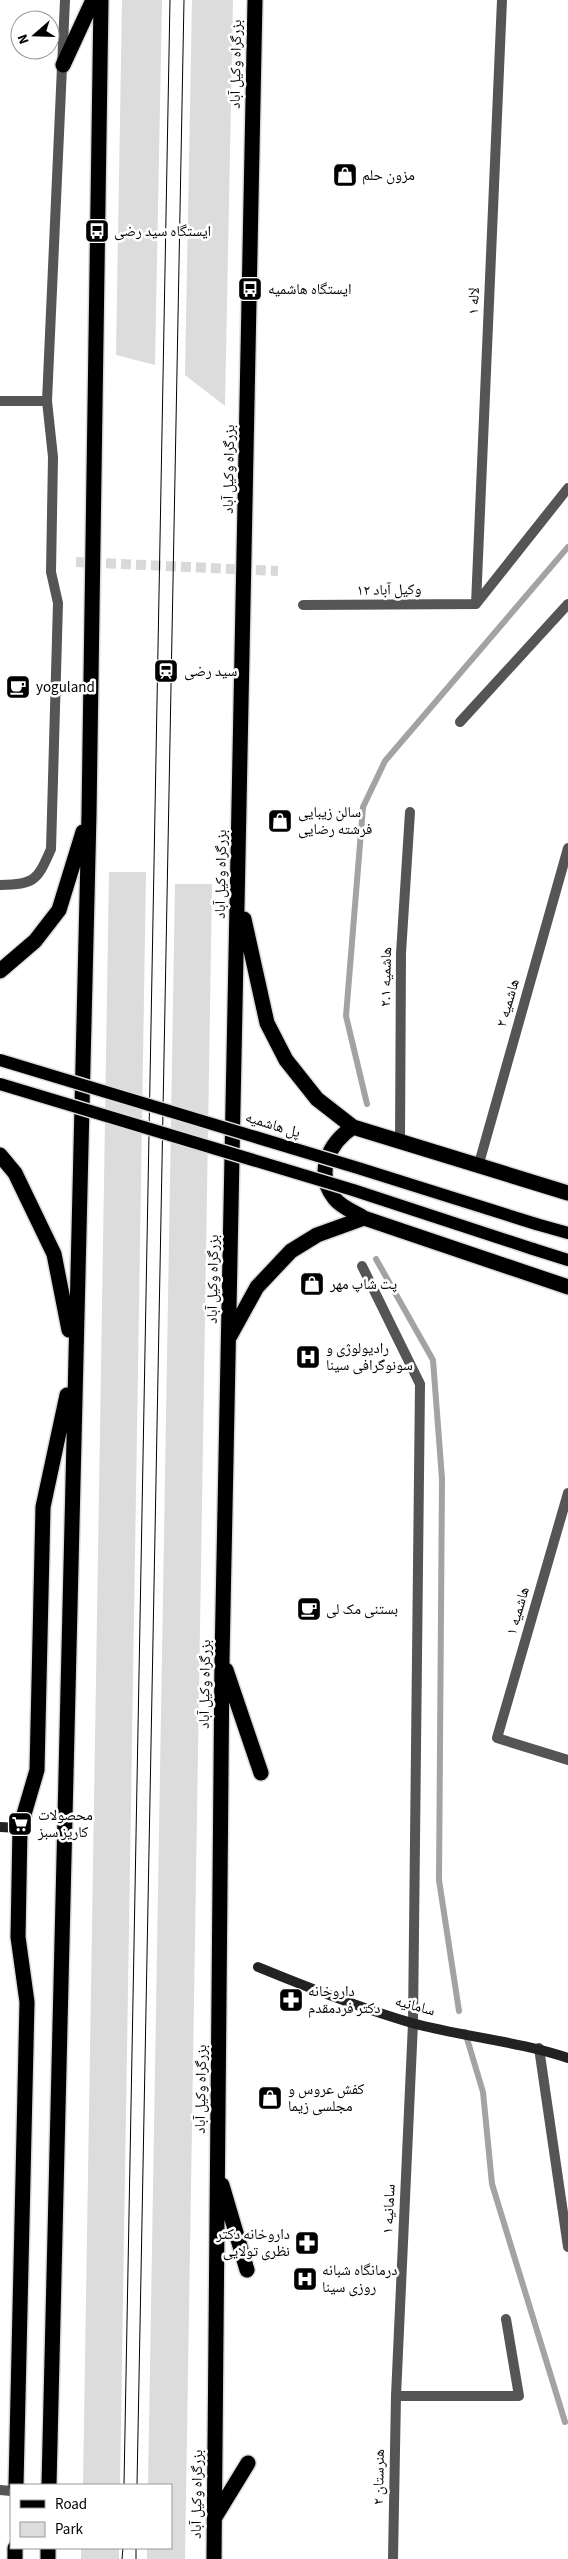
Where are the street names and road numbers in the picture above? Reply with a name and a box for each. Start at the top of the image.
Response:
street label: بزرگراه وکیل آباد [225,19,247,109]
street label: لاله ۱ [463,287,485,315]
street label: بزرگراه وکیل آباد [218,424,240,514]
street label: ۱۲ وکیل آباد [356,579,422,601]
street label: بزرگراه وکیل آباد [210,829,232,919]
street label: هاشمیه ۲.۱ [375,947,397,1007]
street label: هاشمیه ۲ [491,976,525,1030]
street label: پل هاشمیه [243,1107,303,1143]
street label: بزرگراه وکیل آباد [202,1234,224,1324]
street label: هاشمیه ۱ [501,1584,535,1638]
street label: بزرگراه وکیل آباد [194,1639,216,1729]
street label: سامانیه [393,1991,437,2021]
street label: بزرگراه وکیل آباد [190,2044,212,2134]
street label: سامانیه ۱ [377,2183,401,2235]
street label: بزرگراه وکیل آباد [186,2449,208,2539]
street label: هنرستان ۲ [368,2449,390,2505]

